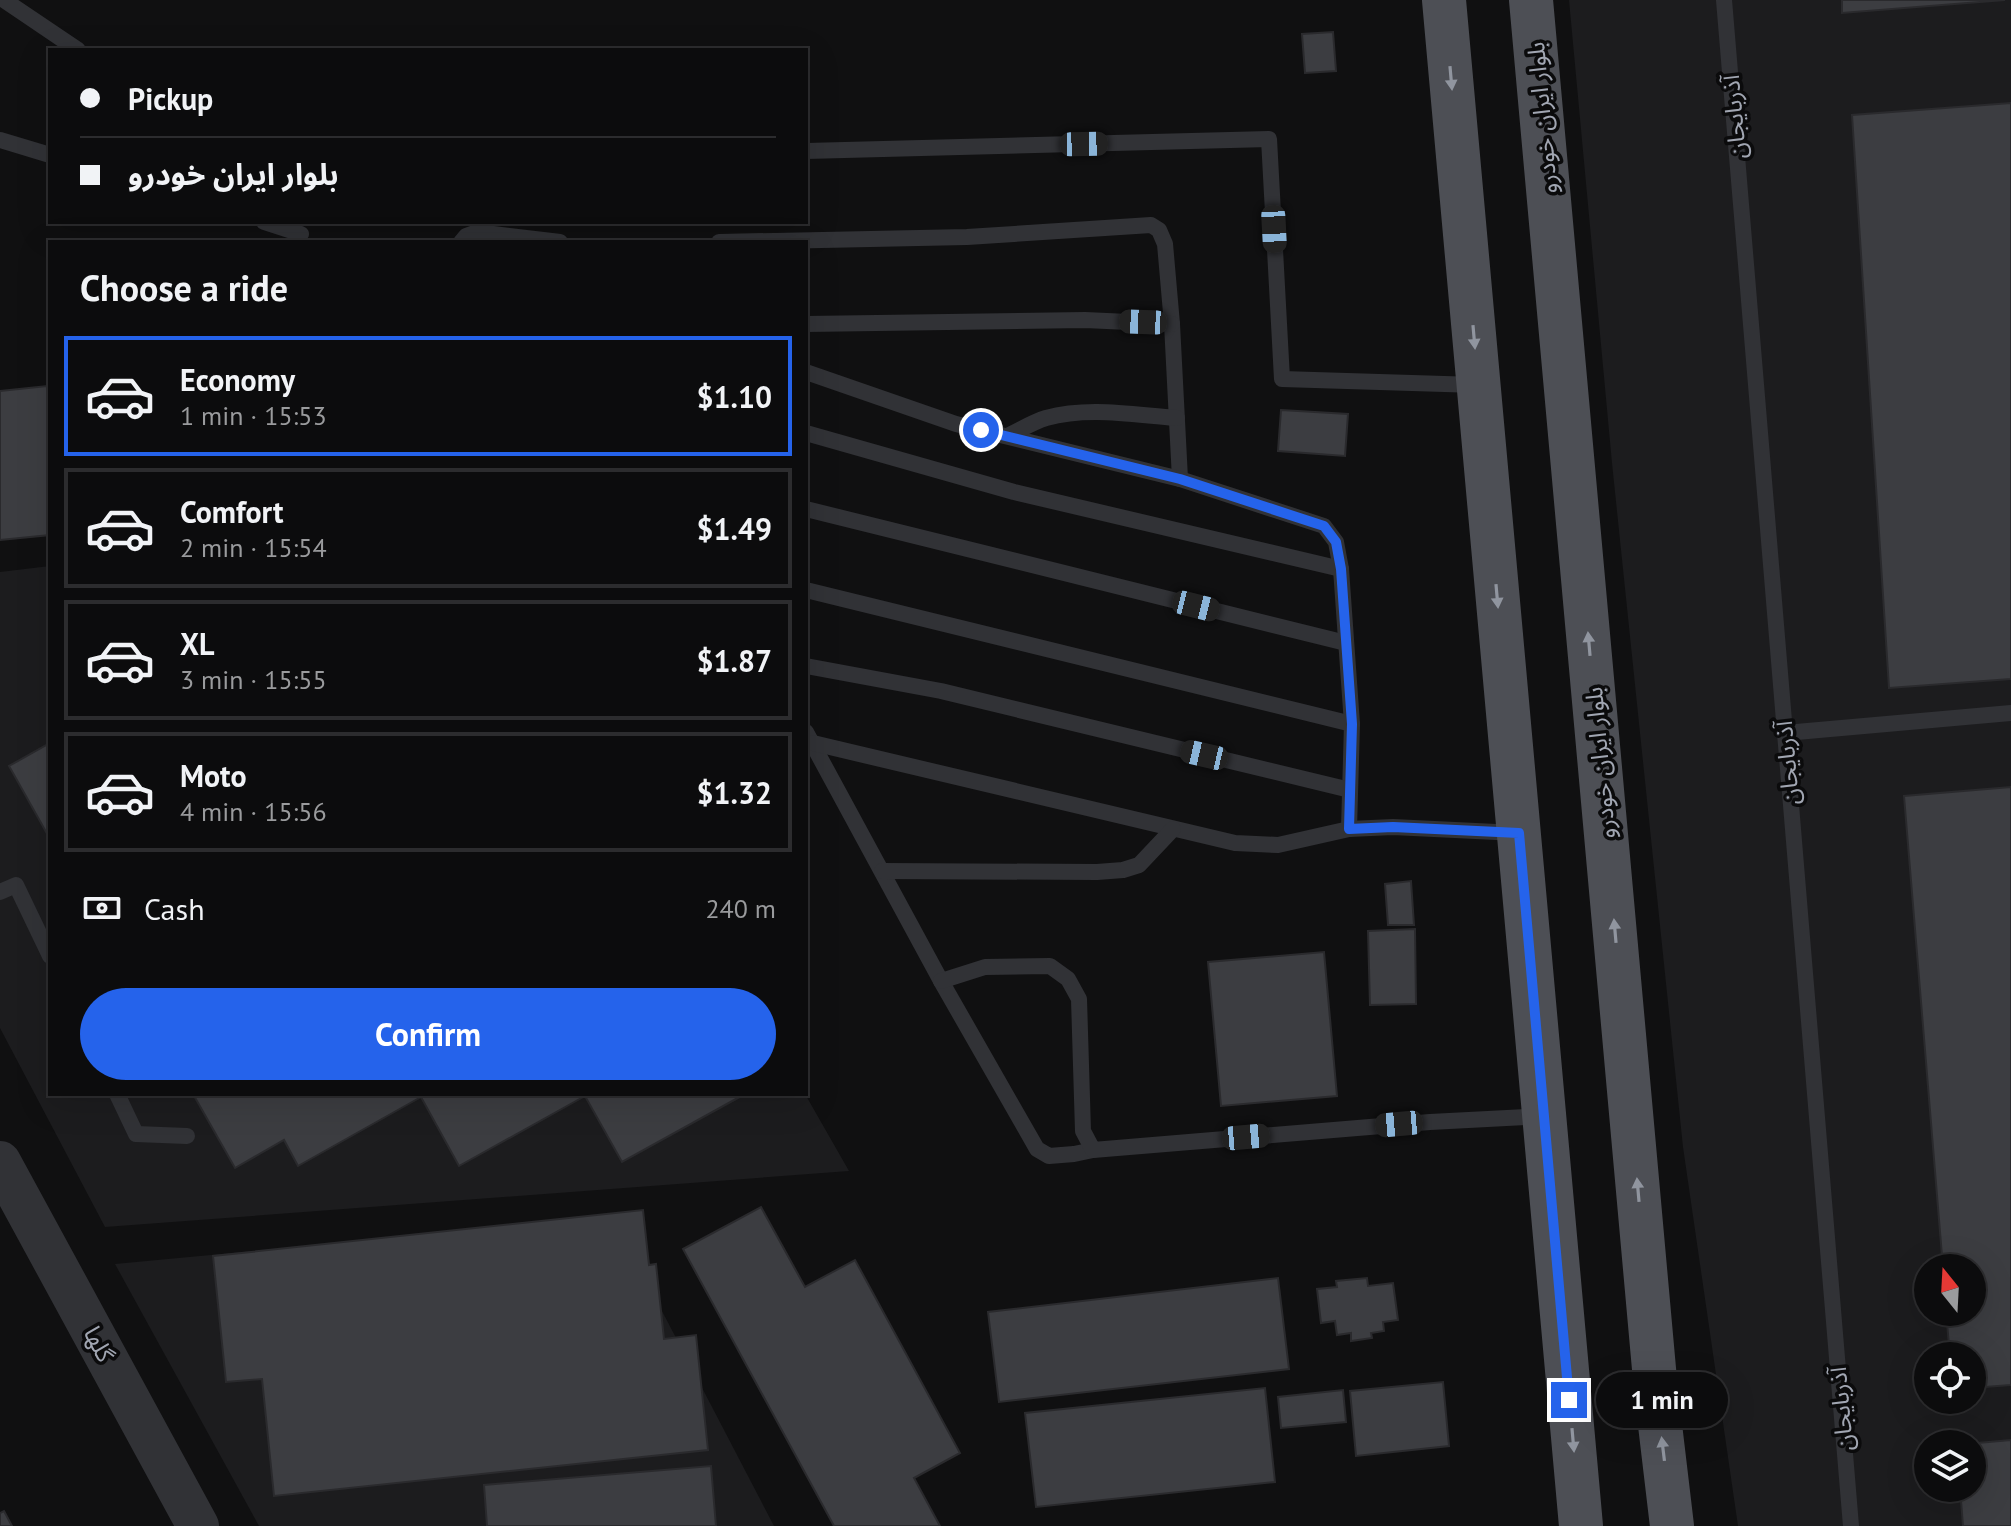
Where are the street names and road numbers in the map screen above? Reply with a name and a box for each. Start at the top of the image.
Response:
street label: بلوار ایران خودرو [1520,41,1564,195]
street label: آذربایجان [1715,73,1753,160]
street label: بلوار ایران خودرو [1578,686,1622,840]
street label: آذربایجان [1768,719,1806,806]
street label: گلها [77,1321,122,1368]
street label: آذربایجان [1822,1365,1860,1452]

